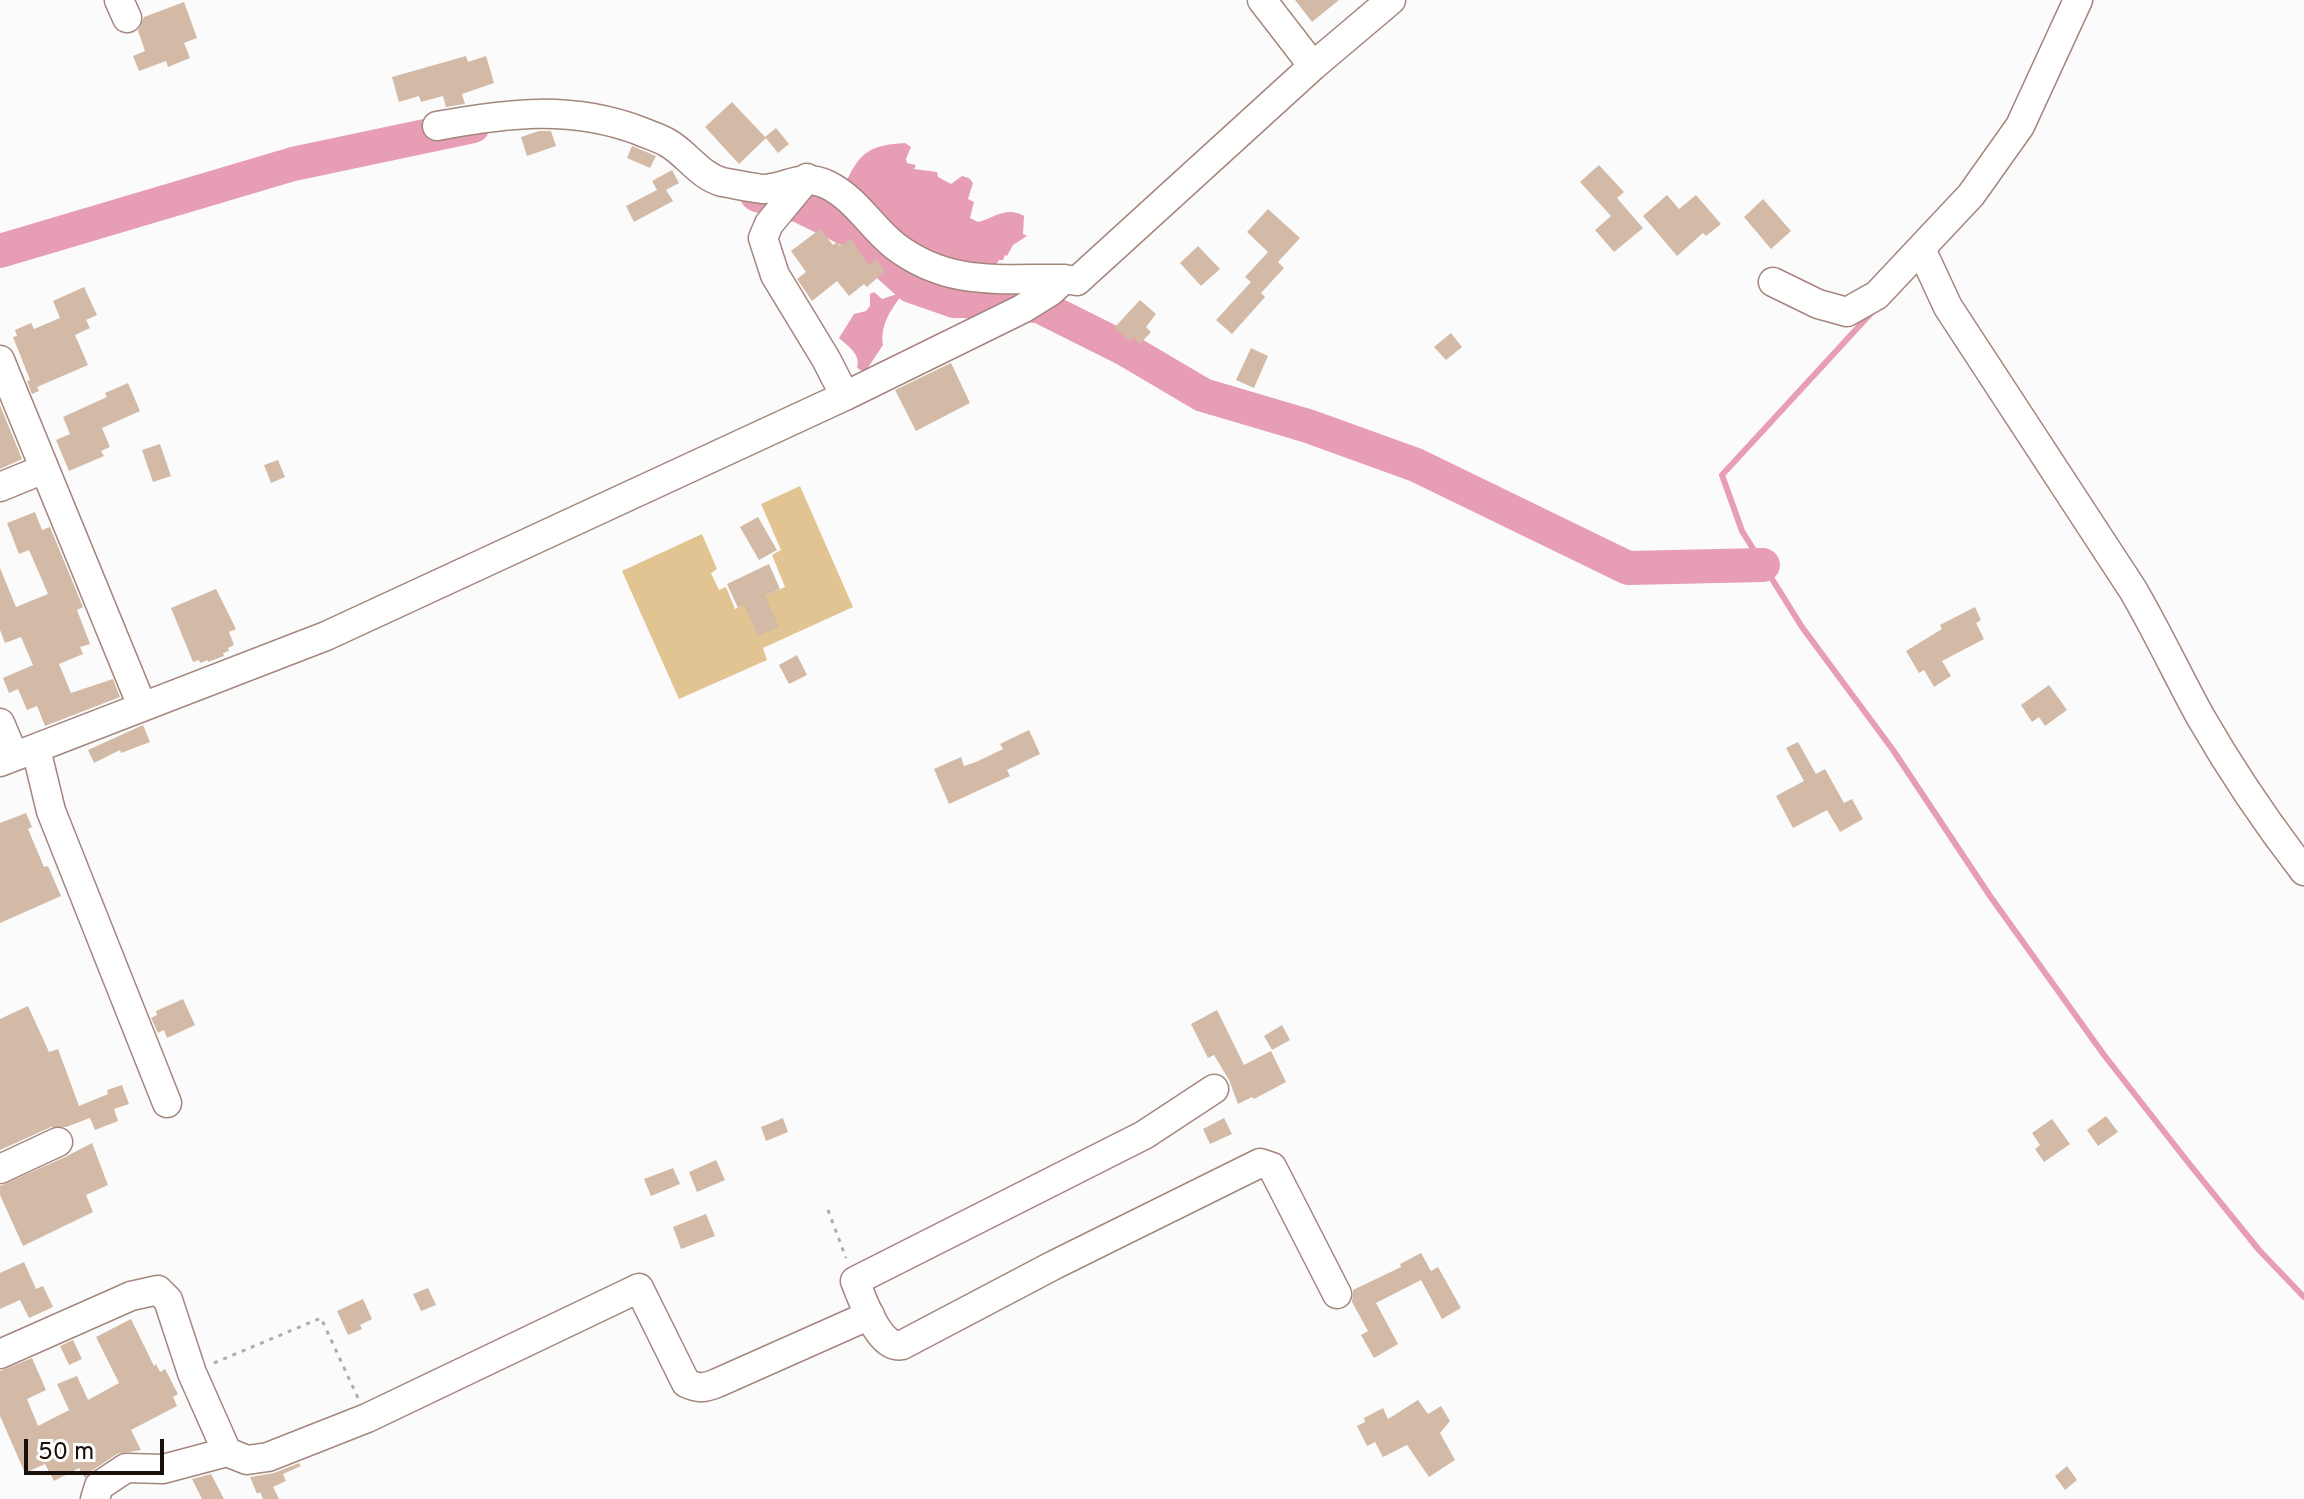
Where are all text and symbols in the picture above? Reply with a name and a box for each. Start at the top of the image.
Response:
scale bar [28,1423,168,1473]
text: 50 m [38,1438,94,1468]

